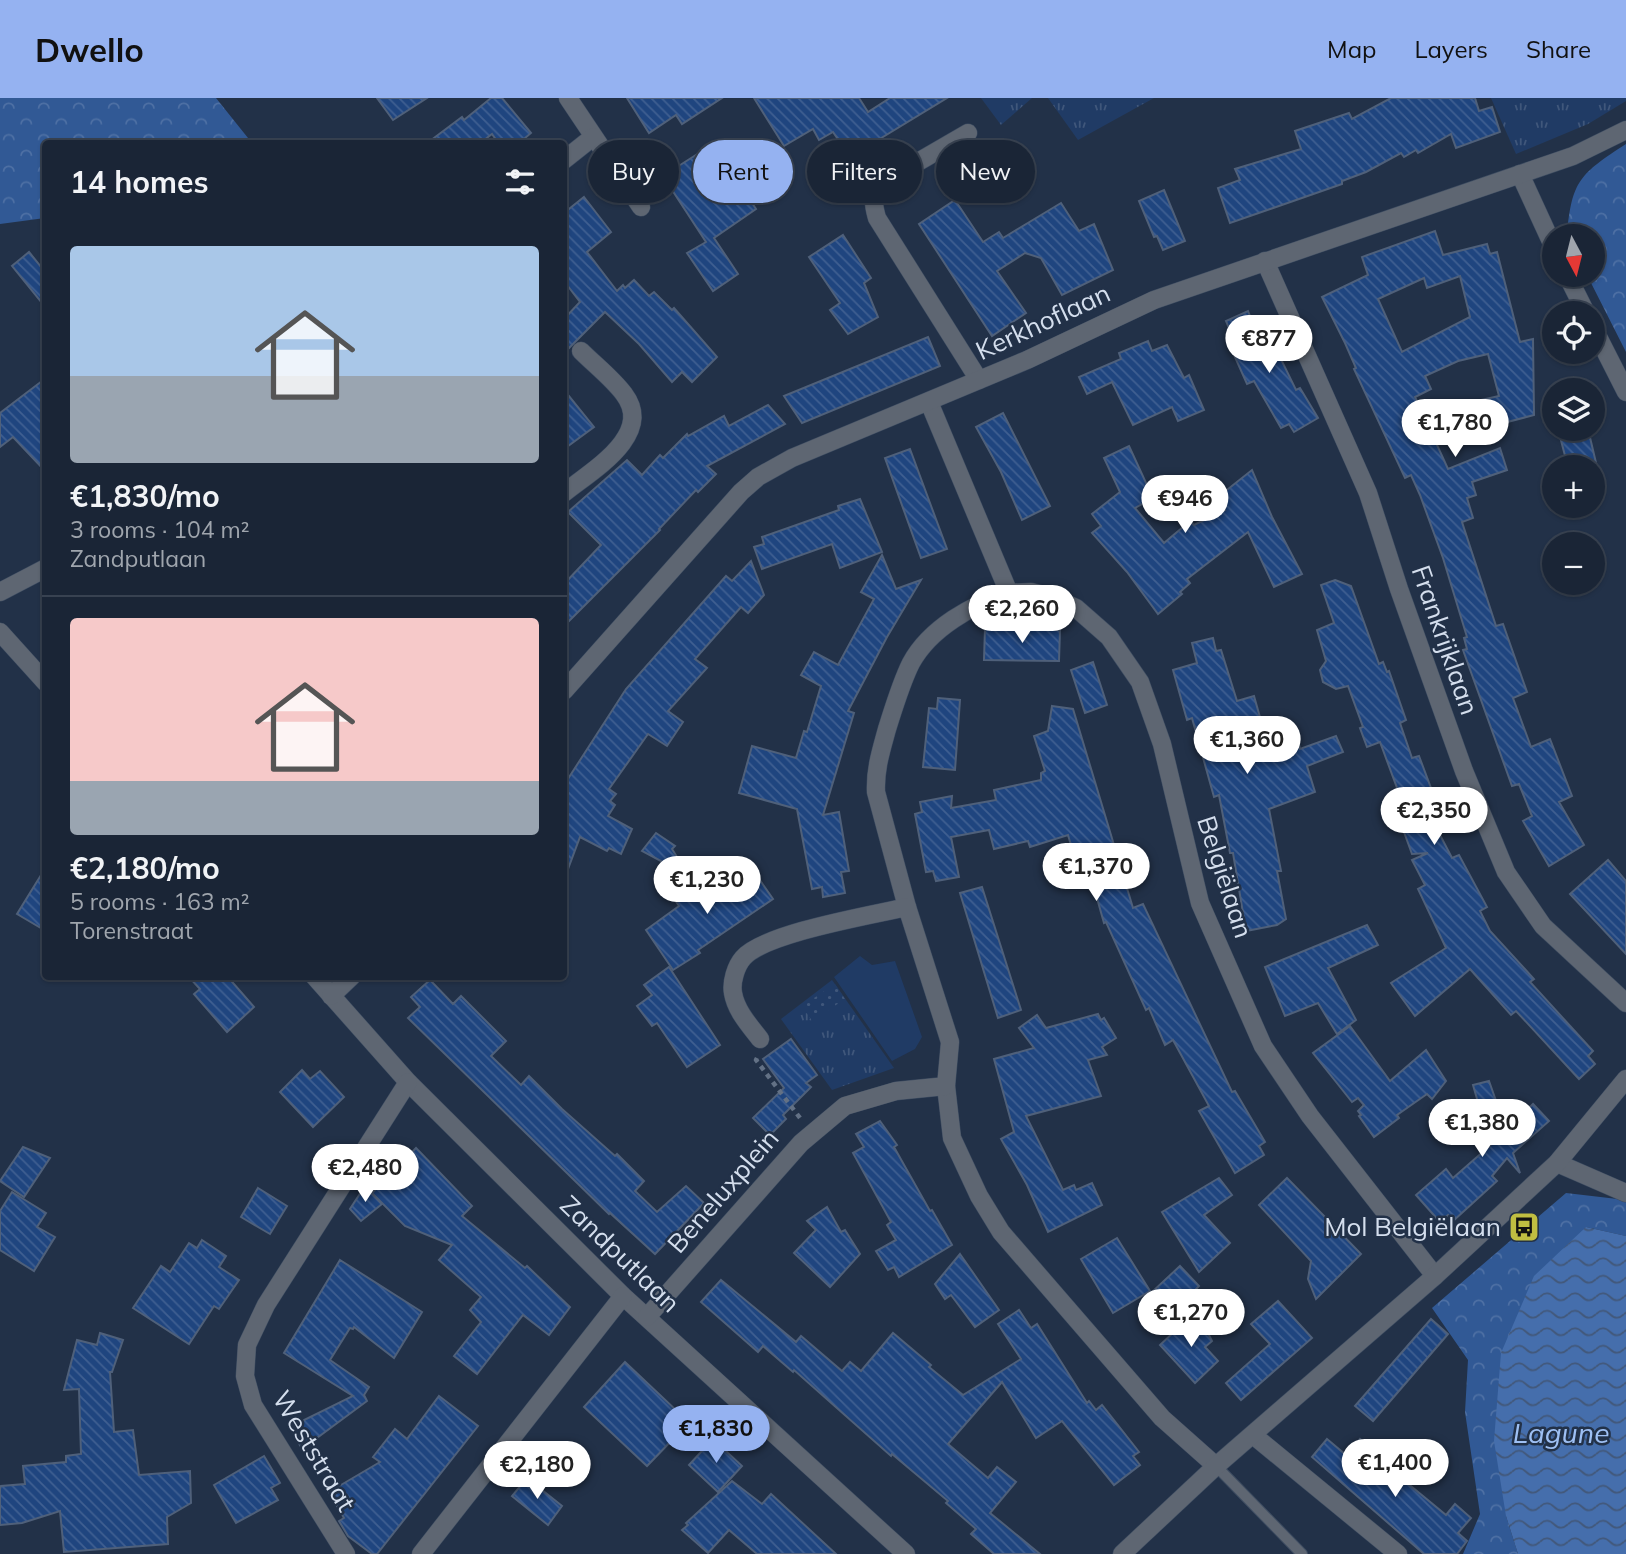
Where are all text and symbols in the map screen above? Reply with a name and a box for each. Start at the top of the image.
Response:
text: Dwello [35,29,144,70]
text: Map [1327,34,1376,64]
text: Layers [1414,34,1488,64]
text: Share [1526,34,1591,64]
chip: Buy [588,140,679,203]
chip: Rent [693,140,793,203]
chip: Filters [807,140,922,203]
chip: New [936,140,1035,203]
text: 14 homes [70,163,209,201]
icon: filters [501,163,539,201]
north arrow [1542,224,1605,287]
map controls [1542,224,1605,595]
street label: Kerkhoflaan [970,276,1115,367]
icon: home [242,292,368,418]
button: locate [1542,301,1605,364]
pin: €877 [1228,316,1310,375]
text: €877 [1241,323,1297,352]
button: layers [1542,378,1605,441]
pin: €1,780 [1398,400,1512,459]
text: €1,780 [1418,407,1492,436]
button: + [1542,455,1605,518]
pin: €946 [1144,476,1226,535]
text: €1,830/mo [70,477,220,515]
text: €946 [1157,483,1213,512]
text: 3 rooms · 104 m² [70,515,250,544]
button: − [1542,532,1605,595]
text: Zandputlaan [70,544,206,573]
street label: Frankrijklaan [1405,561,1486,719]
pin: €2,260 [965,586,1079,645]
text: €2,260 [985,593,1059,622]
icon: home [242,664,368,790]
pin: €1,360 [1190,716,1304,776]
text: €1,360 [1210,724,1284,753]
pin: €2,350 [1377,788,1491,847]
text: €2,350 [1397,795,1471,824]
street label: Belgiëlaan [1190,812,1261,942]
pin: €1,370 [1039,844,1153,903]
text: €2,180/mo [70,849,220,887]
text: €1,370 [1059,851,1133,880]
pin: €1,230 [650,856,764,916]
text: €1,230 [670,864,744,893]
text: 5 rooms · 163 m² [70,887,250,916]
text: Torenstraat [70,916,193,945]
pin: €1,380 [1425,1100,1539,1159]
text: €1,380 [1445,1107,1519,1136]
street label: Beneluxplein [660,1122,785,1259]
pin: €2,480 [308,1144,422,1204]
text: €2,480 [328,1152,402,1181]
street label: Zandputlaan [553,1188,687,1319]
place label: Mol Belgiëlaan [1324,1210,1501,1243]
bus stop icon: Mol Belgiëlaan [1507,1210,1541,1244]
pin: €1,270 [1134,1290,1248,1349]
text: €1,270 [1154,1297,1228,1326]
street label: Weststraat [266,1384,363,1517]
pin: €1,830 [659,1406,773,1465]
text: €1,830 [679,1413,753,1442]
water label: Lagune [1513,1415,1609,1450]
pin: €1,400 [1338,1440,1452,1499]
pin: €2,180 [480,1442,594,1501]
text: €1,400 [1358,1447,1432,1476]
text: €2,180 [500,1449,574,1478]

